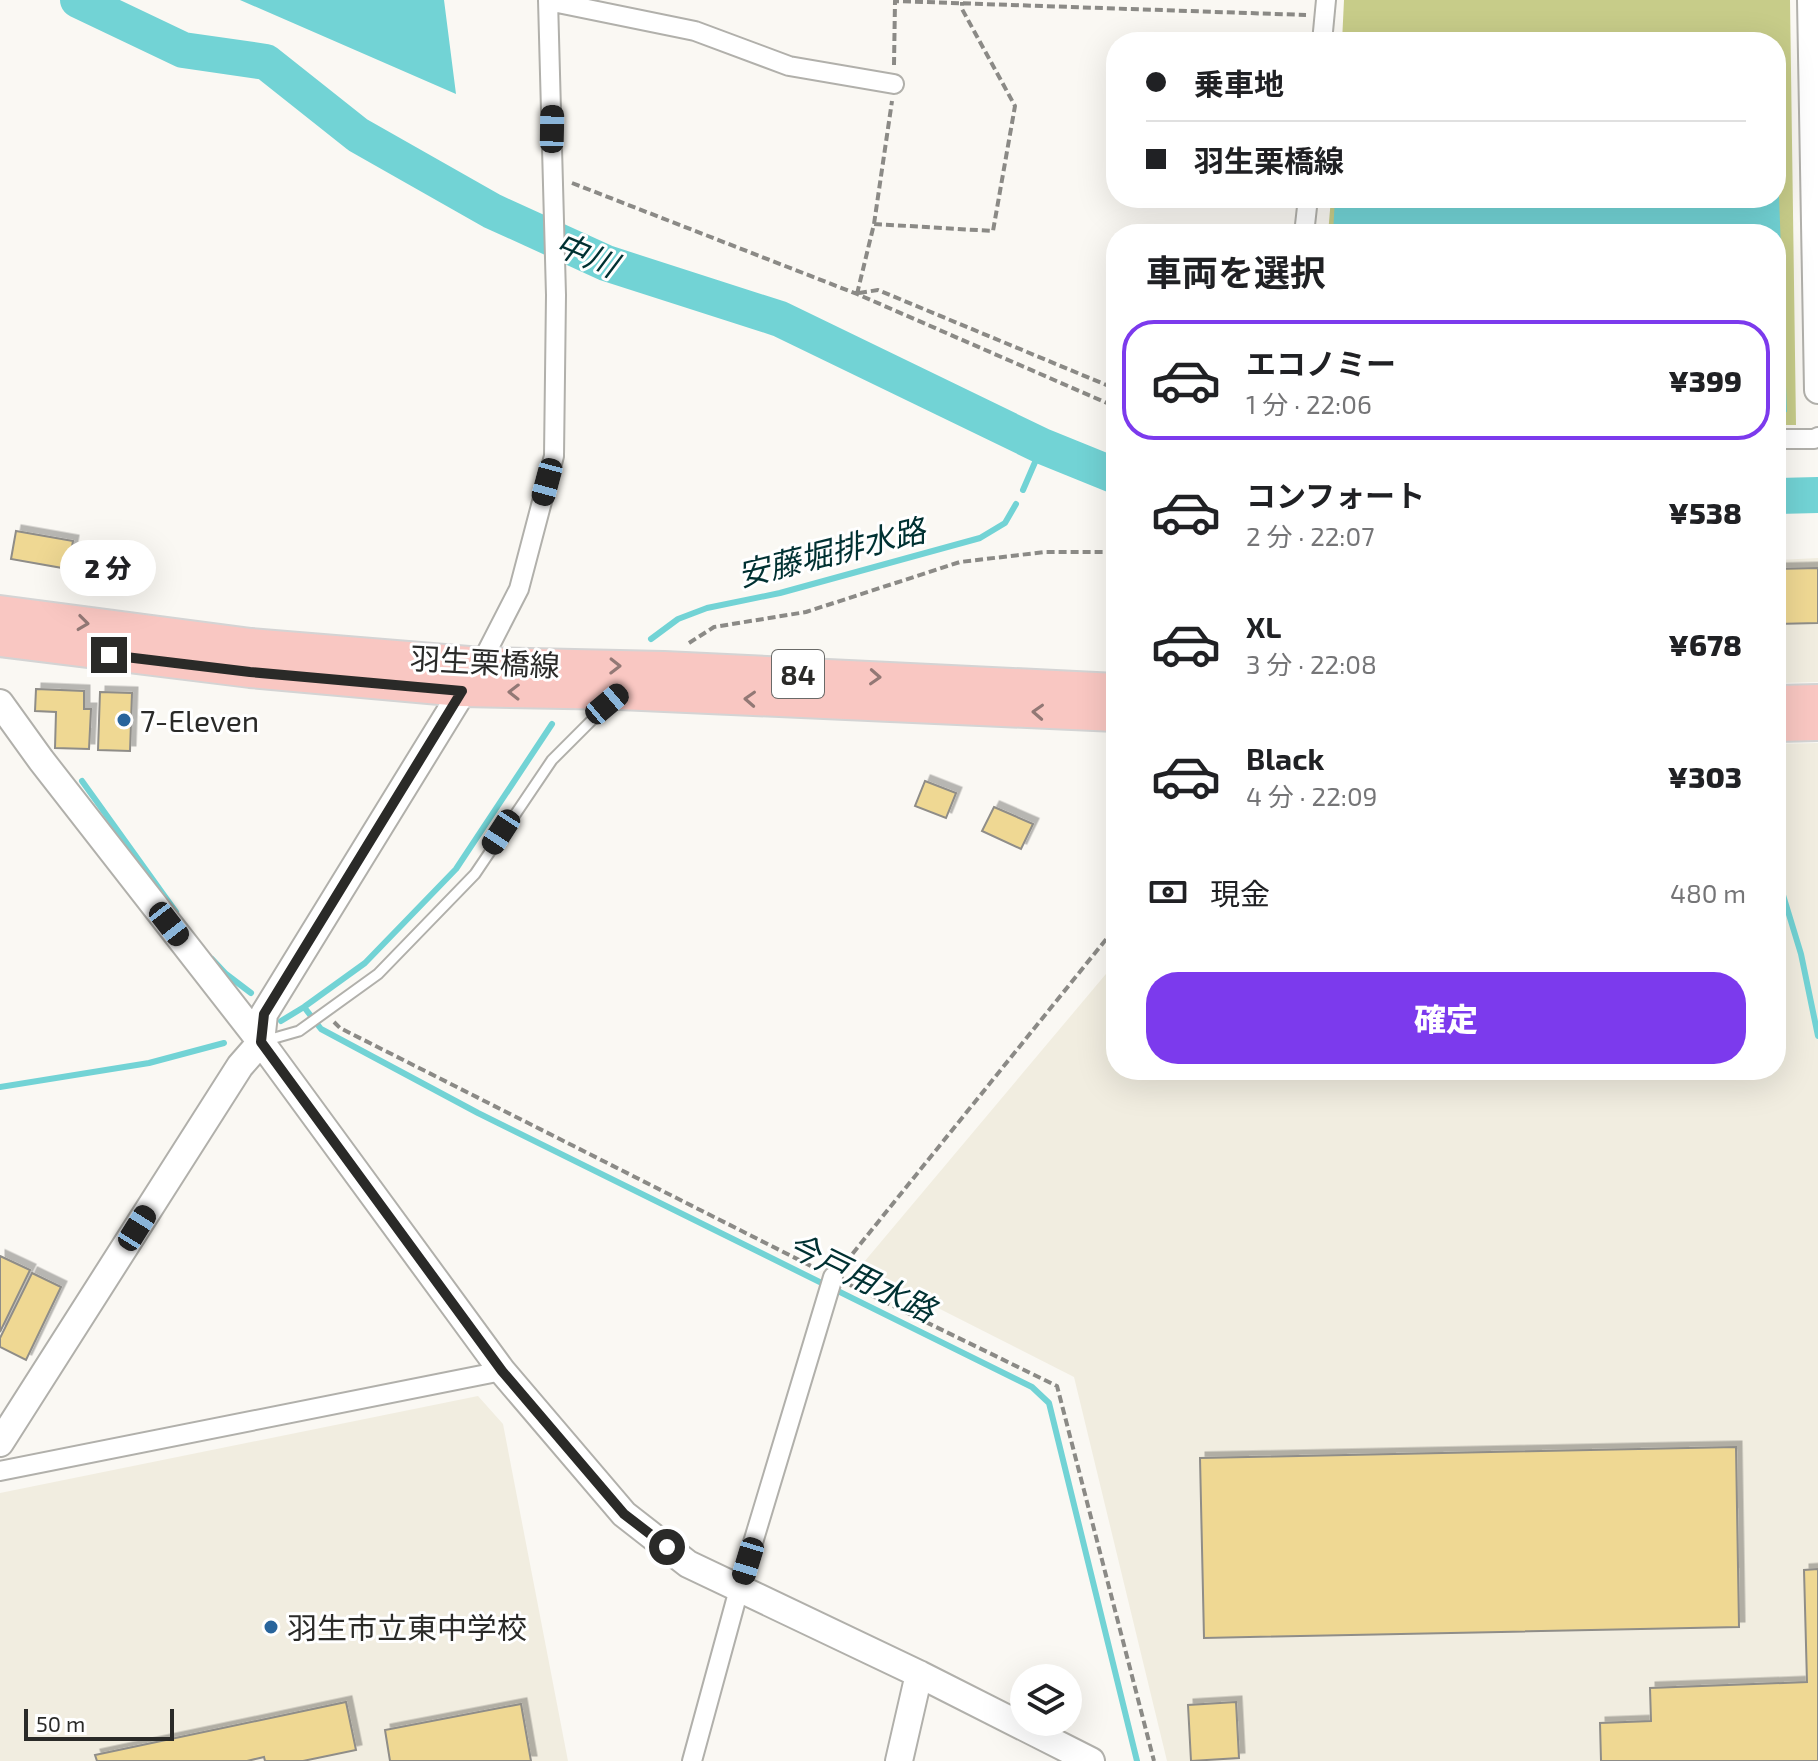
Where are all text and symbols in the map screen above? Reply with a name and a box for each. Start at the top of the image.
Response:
text: 乗車地 [1194,65,1284,101]
car [540,105,564,153]
text: 羽生栗橋線 [1194,142,1344,178]
water label: 中川 [550,223,627,284]
text: 車両を選択 [1146,250,1326,293]
icon: car [1150,344,1222,416]
text: エコノミー [1246,345,1396,381]
text: ¥399 [1668,362,1742,398]
text: 1 分 · 22:06 [1246,388,1372,419]
car [529,456,565,508]
icon: car [1150,476,1222,548]
text: コンフォート [1246,477,1425,513]
text: ¥538 [1668,494,1742,530]
water label: 安藤堀排水路 [733,509,932,593]
text: 2 分 · 22:07 [1246,520,1375,551]
callout: 2 分 [61,539,157,595]
text: 2 分 [85,552,131,583]
icon: car [1150,608,1222,680]
text: XL [1246,608,1281,644]
one-way arrow [77,614,90,631]
text: ¥678 [1668,626,1742,662]
route end [91,637,127,673]
street label: 羽生栗橋線 [409,639,561,683]
text: 3 分 · 22:08 [1246,648,1377,679]
road number: 84 [772,650,824,698]
one-way arrow [609,657,622,675]
one-way arrow [869,669,882,686]
car [581,679,633,729]
one-way arrow [507,683,520,701]
one-way arrow [743,691,756,708]
place label: 7-Eleven [140,702,259,738]
one-way arrow [1031,704,1044,721]
marker: 7-Eleven [115,711,133,729]
icon: car [1150,740,1222,812]
text: Black [1246,740,1324,776]
text: ¥303 [1668,758,1742,794]
text: 4 分 · 22:09 [1246,780,1377,811]
car [478,805,524,859]
icon: cash [1146,870,1190,914]
text: 現金 [1210,875,1270,911]
text: 480 m [1670,877,1746,908]
car [145,898,193,950]
button: 確定 [1146,972,1746,1064]
car [114,1201,160,1255]
water label: 今戸用水路 [782,1224,945,1329]
route start [649,1529,685,1565]
car [730,1535,766,1587]
place label: 羽生市立東中学校 [287,1609,527,1645]
marker: 羽生市立東中学校 [262,1618,280,1636]
map controls [1010,1664,1082,1736]
button: layers [1010,1664,1082,1736]
scale bar [24,1705,174,1741]
text: 50 m [36,1710,85,1736]

